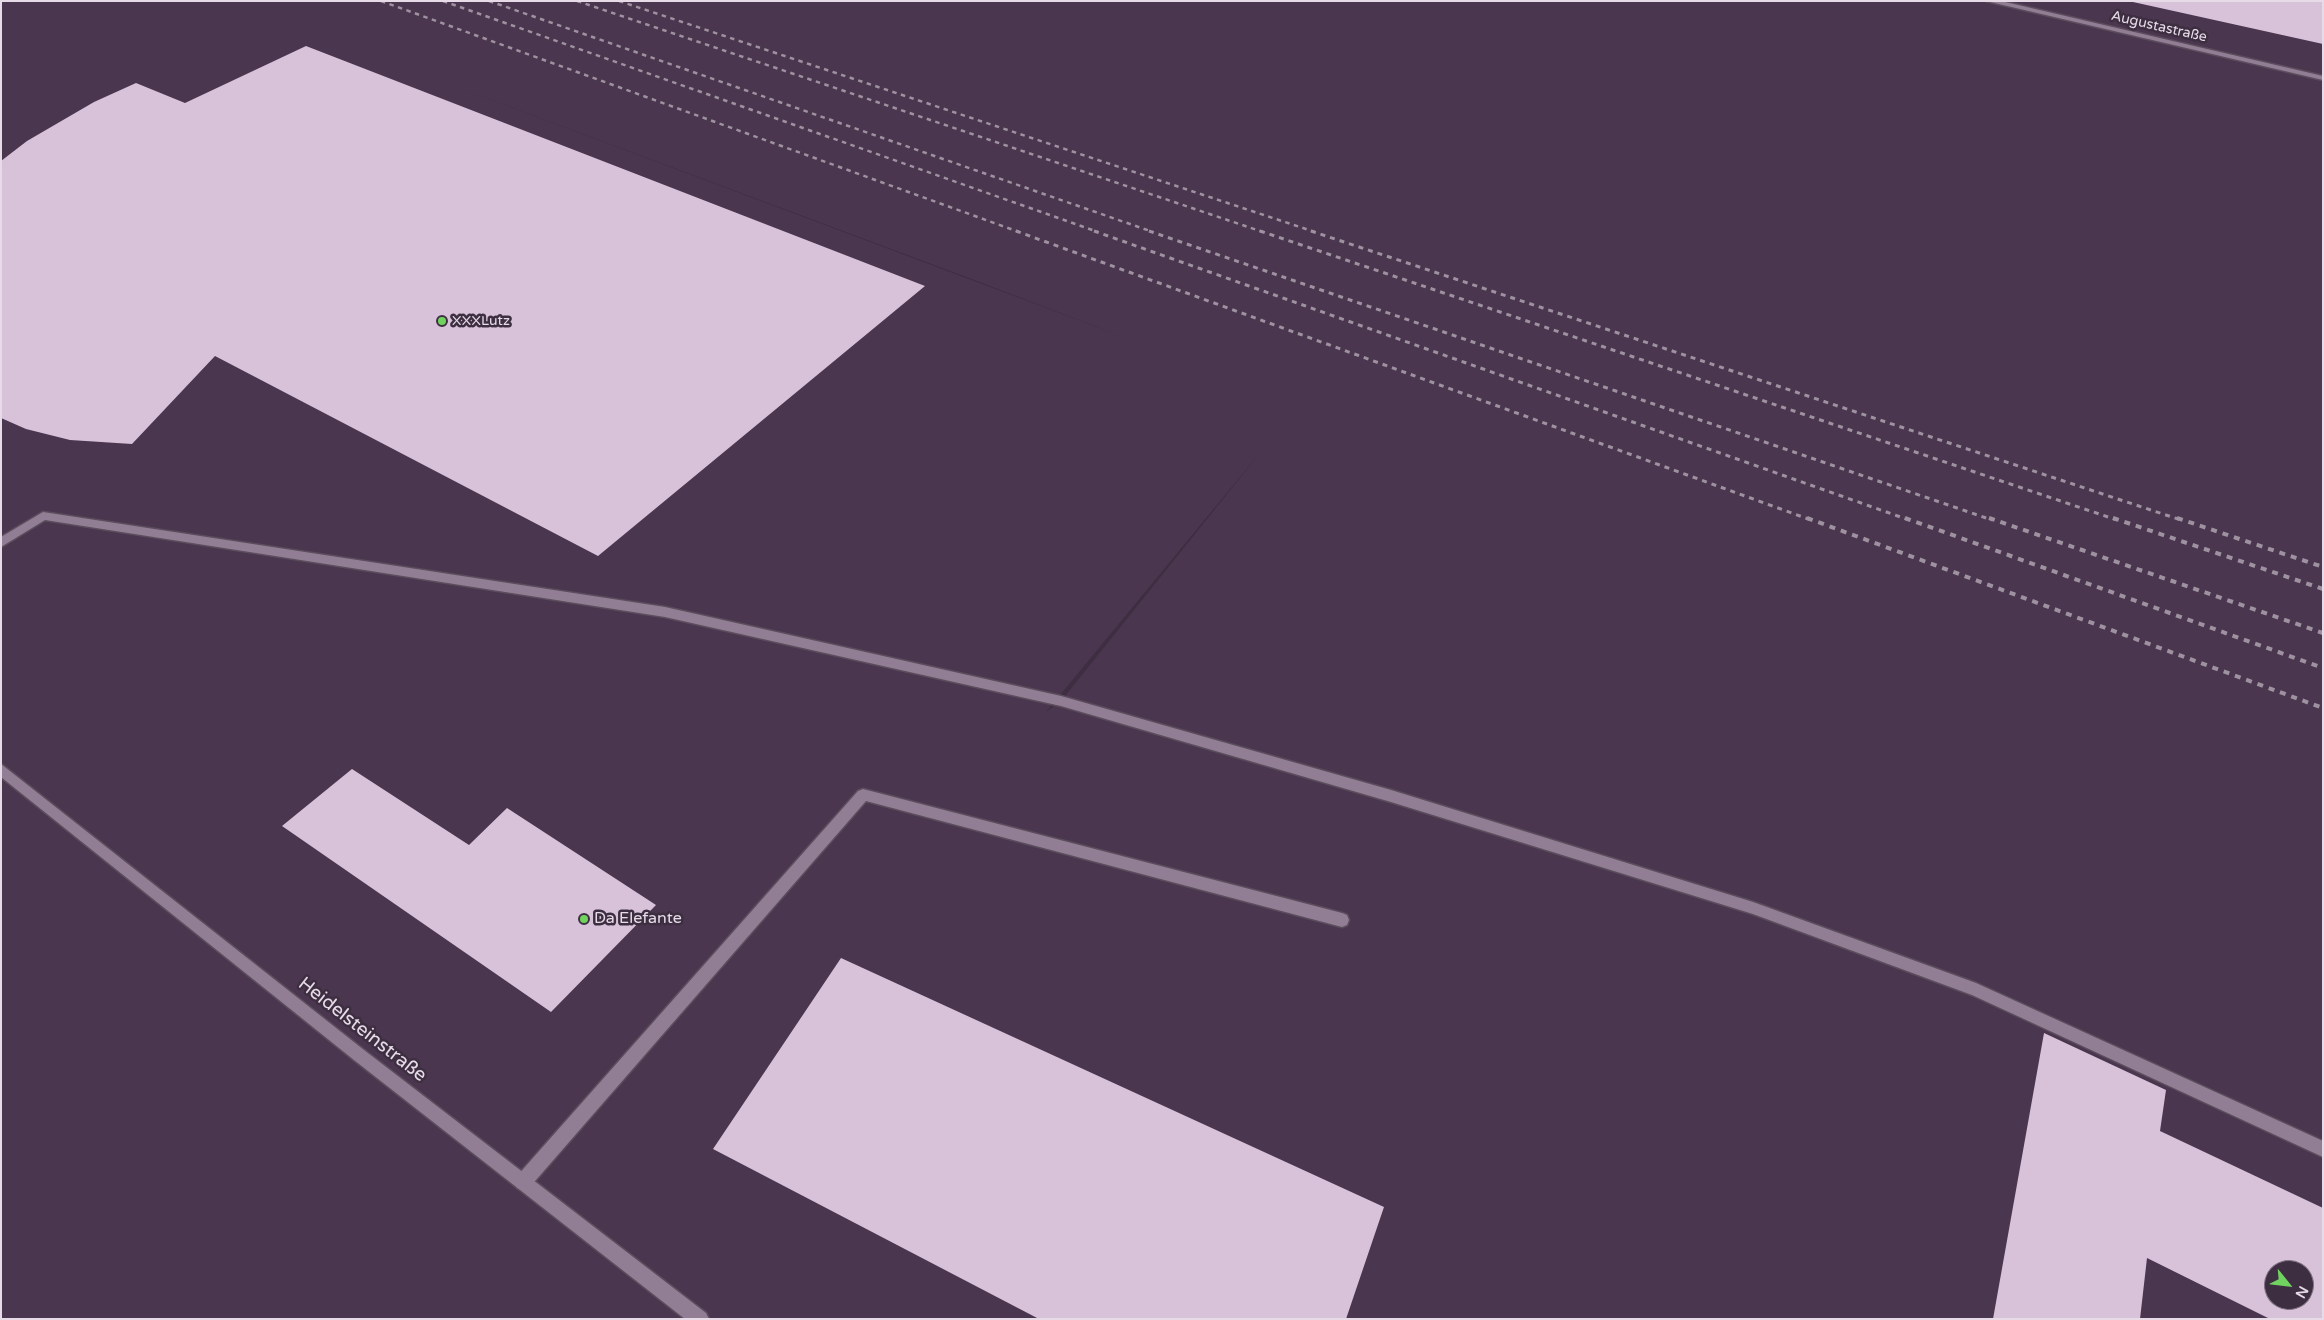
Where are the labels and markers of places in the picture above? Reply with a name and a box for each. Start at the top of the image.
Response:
place label: XXXLutz [452,313,510,329]
marker: XXXLutz [436,315,448,327]
place label: Da Elefante [594,909,682,929]
marker: Da Elefante [578,913,590,925]

